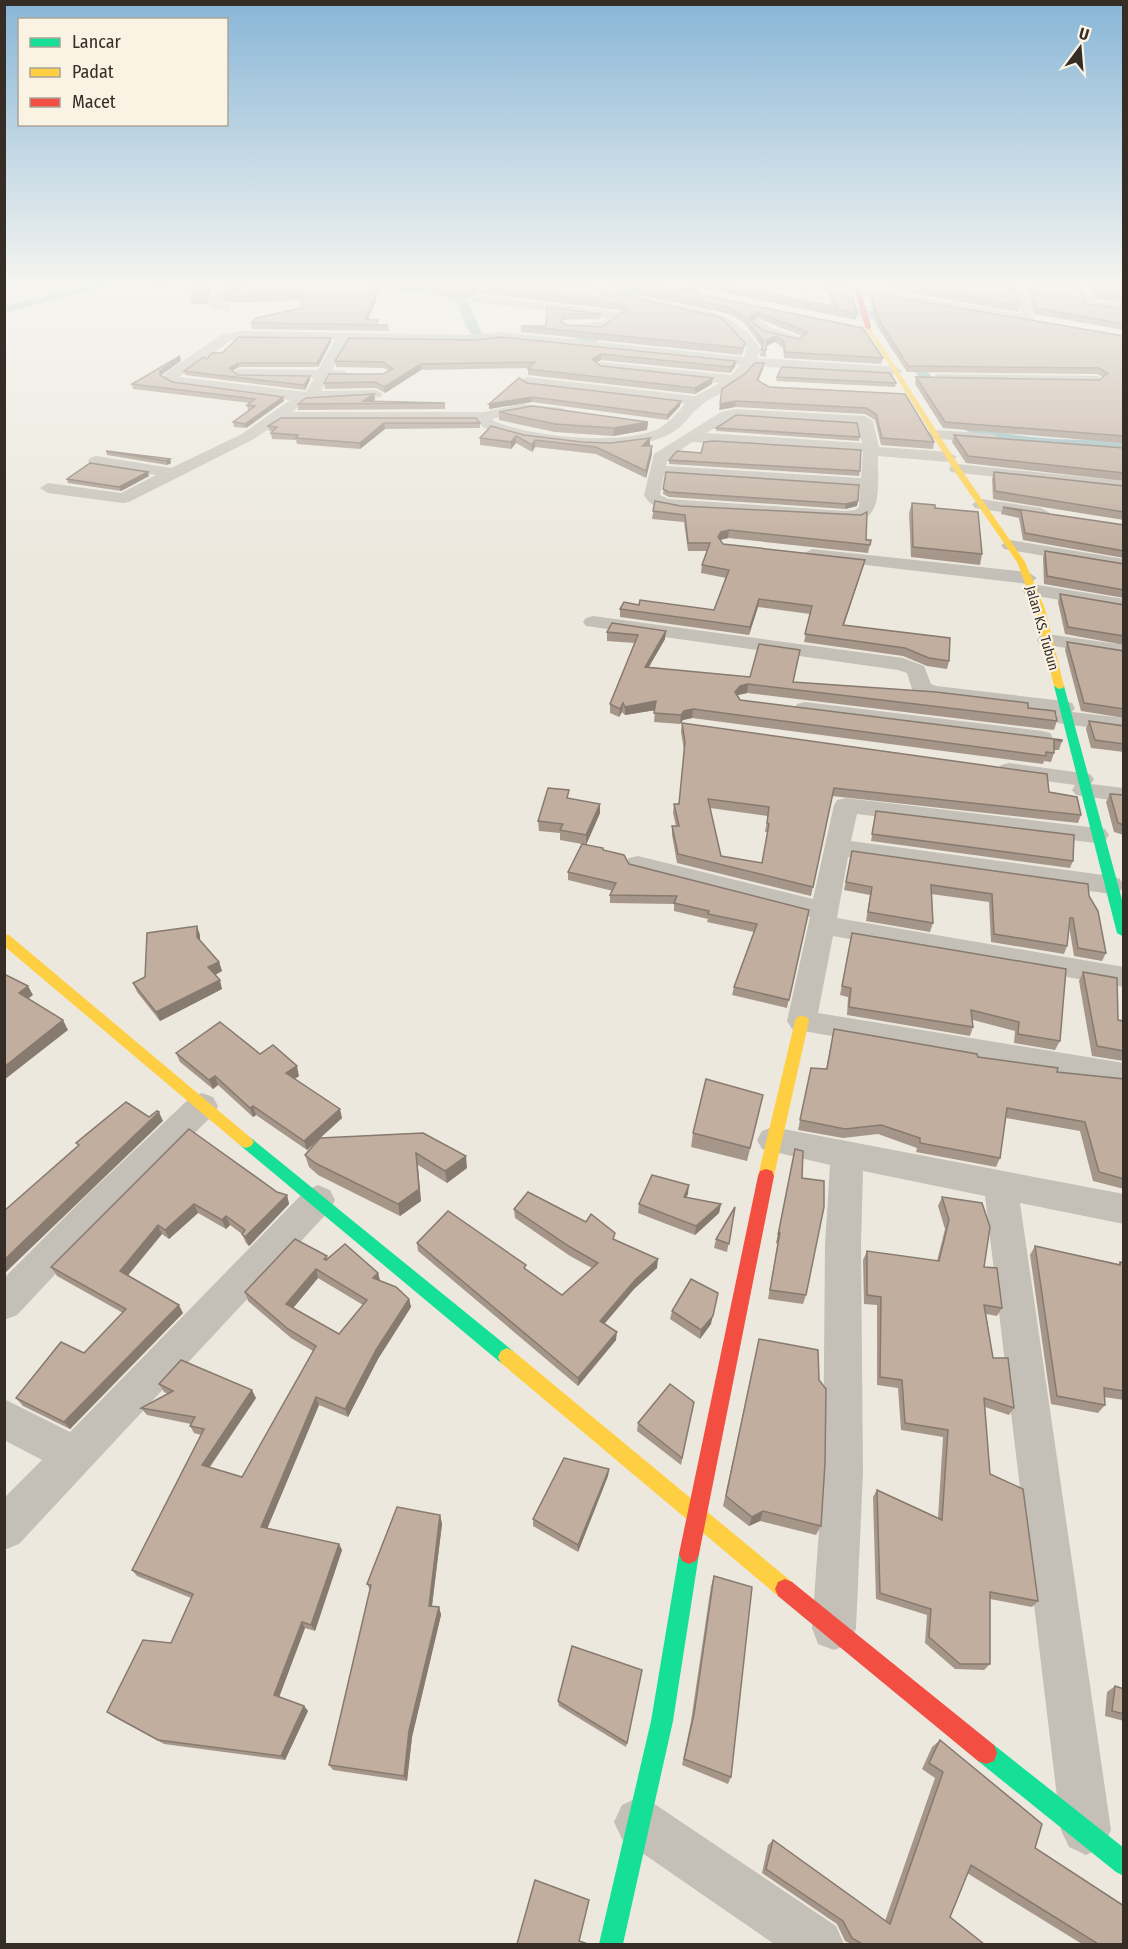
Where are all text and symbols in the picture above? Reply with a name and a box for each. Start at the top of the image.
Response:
legend [18,18,228,126]
north arrow [1050,18,1110,78]
text: U [1077,24,1091,44]
text: Lancar [72,31,121,53]
text: Padat [72,61,114,83]
text: Macet [72,91,116,113]
street label: Jalan KS. Tubun [1022,584,1062,672]

